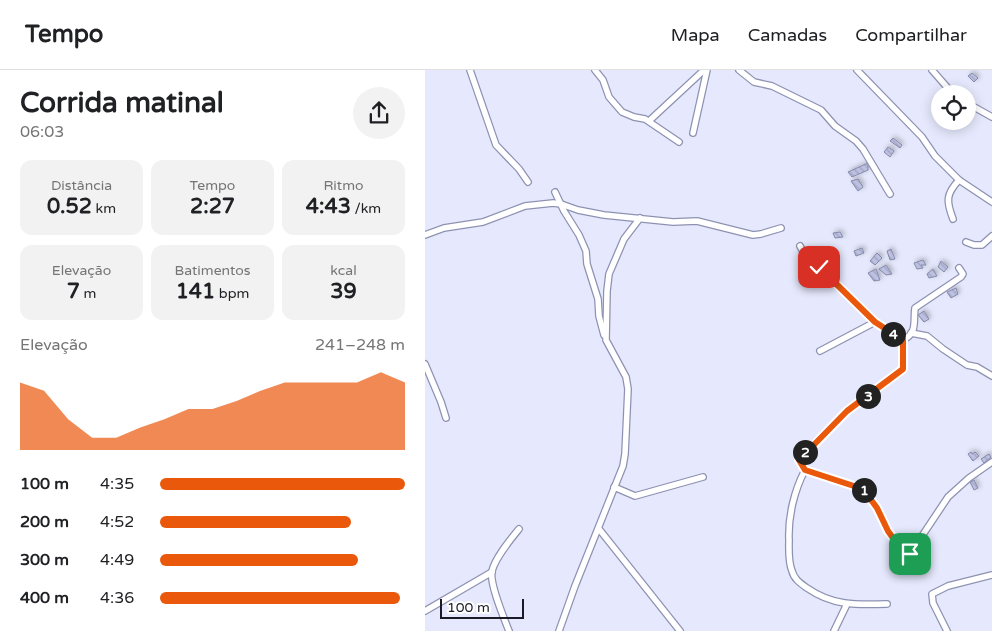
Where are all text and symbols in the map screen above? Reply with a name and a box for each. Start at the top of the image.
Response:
text: Tempo [25,20,103,49]
text: Mapa [671,24,720,46]
text: Camadas [748,24,827,46]
text: Compartilhar [855,24,967,46]
map controls [931,85,976,130]
button: locate [931,85,976,130]
text: Corrida matinal [20,86,224,120]
button: share [353,87,405,139]
text: 06:03 [20,122,64,142]
text: Distância [51,177,112,194]
text: Tempo [190,177,235,194]
text: Ritmo [323,177,364,194]
text: 0.52 [47,194,92,219]
text: 2:27 [190,194,235,219]
text: 4:43 [306,194,351,219]
text: km [92,200,116,217]
text: /km [351,200,381,217]
pin [798,246,840,288]
icon: check [805,253,833,281]
text: Elevação [52,262,111,279]
text: Batimentos [175,262,250,279]
text: kcal [330,262,357,279]
text: 7 [67,279,80,304]
text: 141 [176,279,215,304]
text: 39 [330,279,357,304]
text: m [80,285,96,302]
text: bpm [215,285,249,302]
pin: 4 [881,322,905,346]
text: 4 [889,326,898,343]
text: Elevação [20,335,88,355]
text: 241–248 m [315,335,405,355]
pin: 3 [855,384,881,408]
text: 3 [864,388,873,405]
pin: 2 [793,440,817,464]
text: 2 [801,444,810,461]
text: 100 m [20,474,69,494]
text: 4:35 [100,474,134,494]
pin: 1 [851,478,877,502]
text: 1 [860,482,869,499]
text: 200 m [20,512,69,532]
text: 4:52 [100,512,134,532]
pin [889,533,931,575]
icon: arrive [896,540,924,568]
text: 300 m [20,550,69,570]
text: 4:49 [100,550,134,570]
text: 400 m [20,588,69,608]
text: 4:36 [100,588,134,608]
scale bar [440,596,524,619]
text: 100 m [447,599,490,616]

